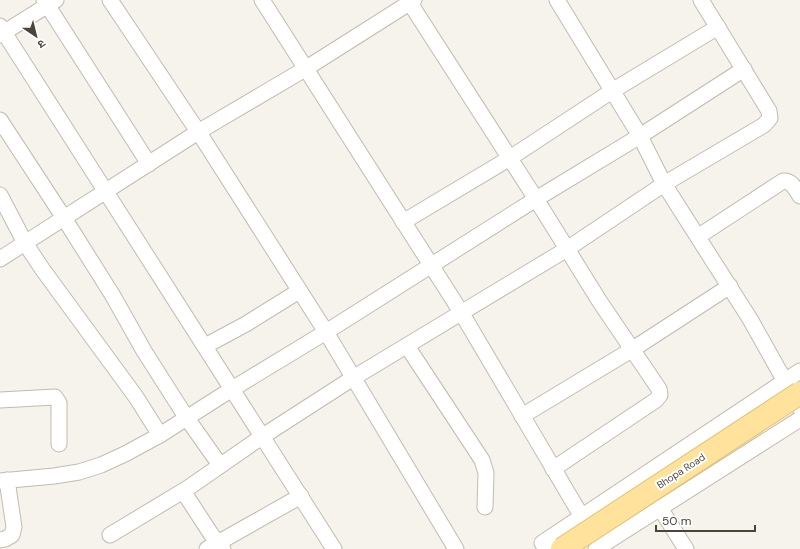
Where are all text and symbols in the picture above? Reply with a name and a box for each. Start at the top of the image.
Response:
north arrow [16,16,56,56]
text: उ [35,37,48,52]
street label: Bhopa Road [654,450,708,492]
scale bar [656,507,755,533]
text: 50 m [662,513,691,529]

